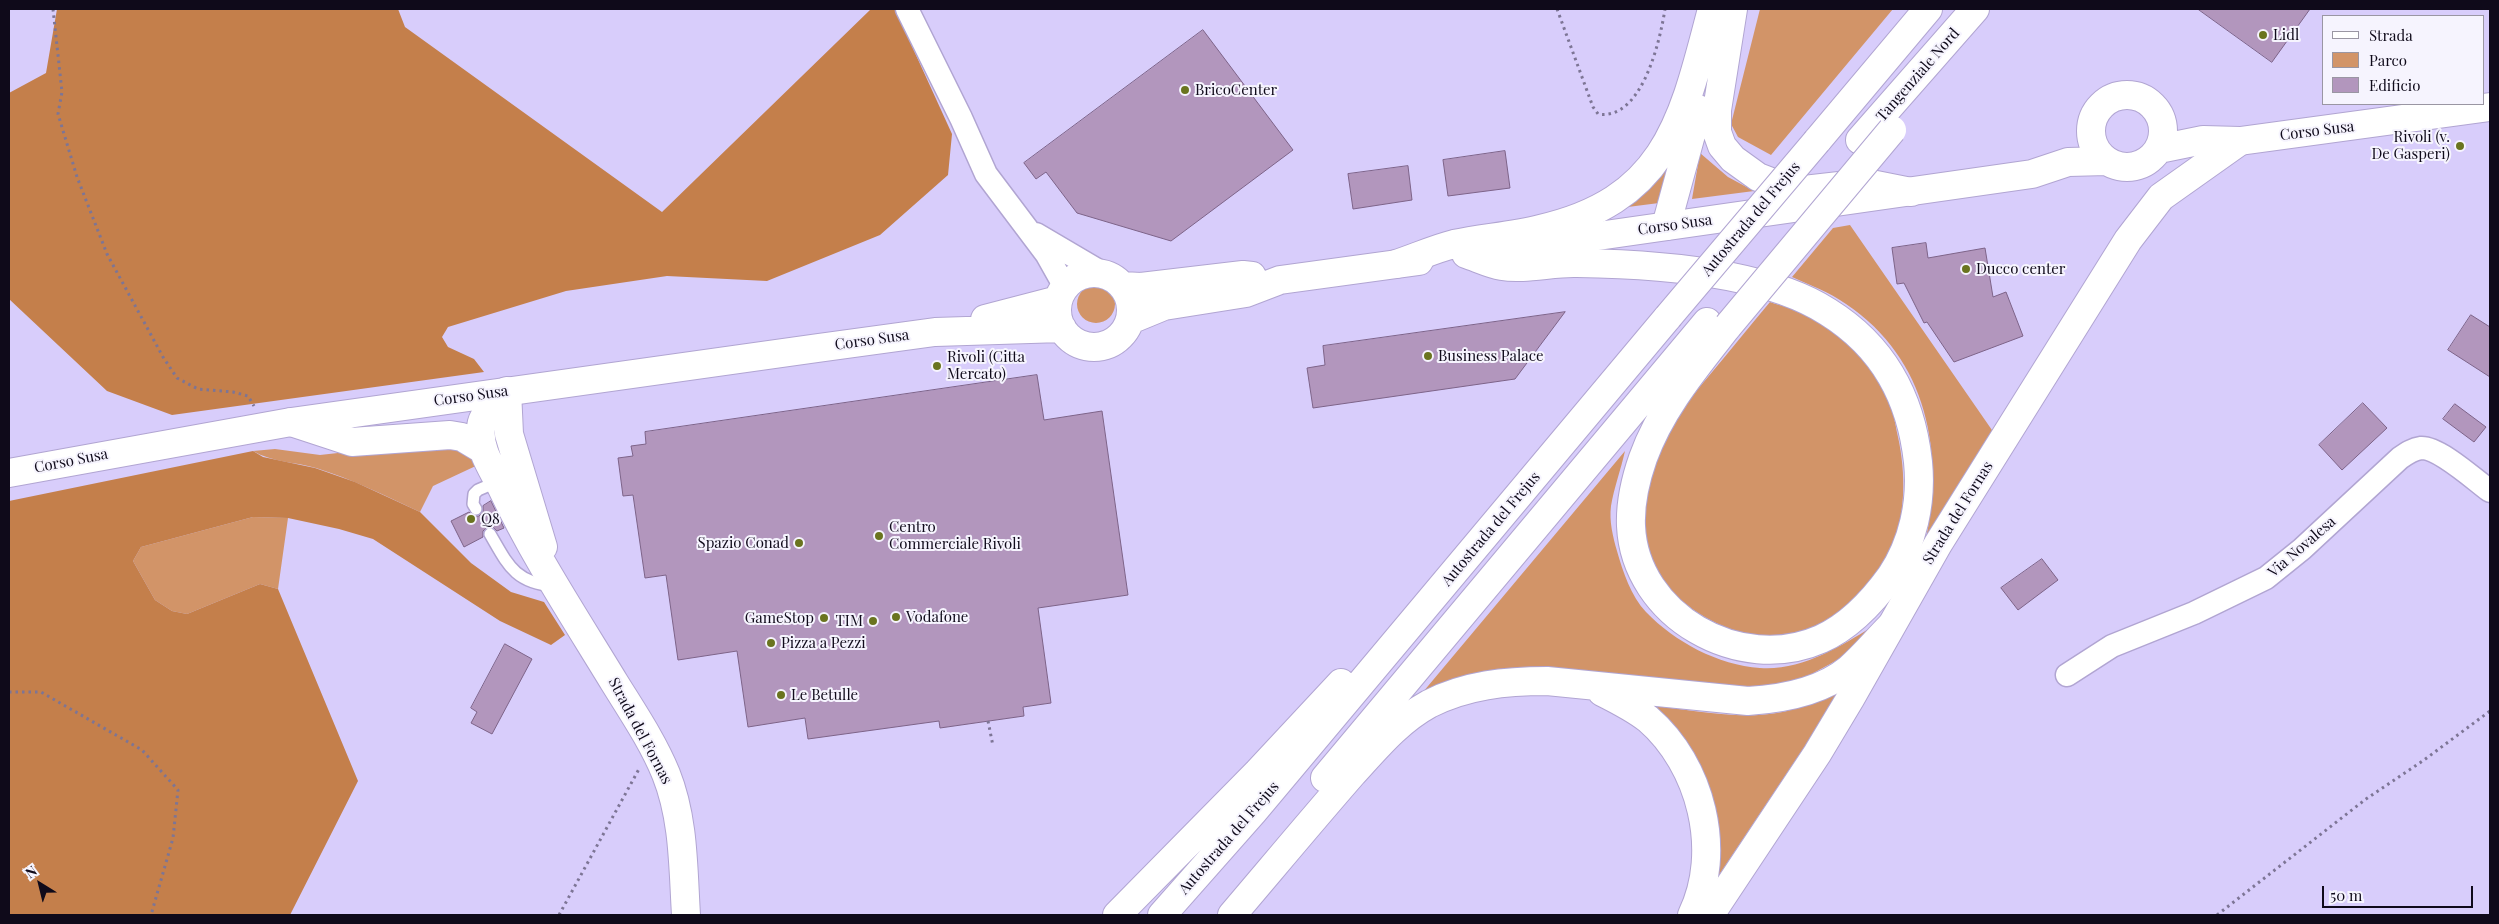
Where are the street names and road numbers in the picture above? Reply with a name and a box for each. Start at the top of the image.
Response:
street label: Tangenziale Nord [1873,25,1963,125]
street label: Corso Susa [2279,118,2355,144]
street label: Autostrada del Frejus [1698,158,1804,280]
street label: Corso Susa [1637,211,1713,239]
street label: Corso Susa [834,326,910,354]
street label: Corso Susa [433,382,509,410]
street label: Corso Susa [33,445,109,477]
street label: Strada del Fornas [1919,458,1997,568]
street label: Autostrada del Frejus [1438,468,1544,590]
street label: Via Novalesa [2265,513,2339,581]
street label: Strada del Fornas [604,675,676,787]
street label: Autostrada del Frejus [1175,778,1283,898]

